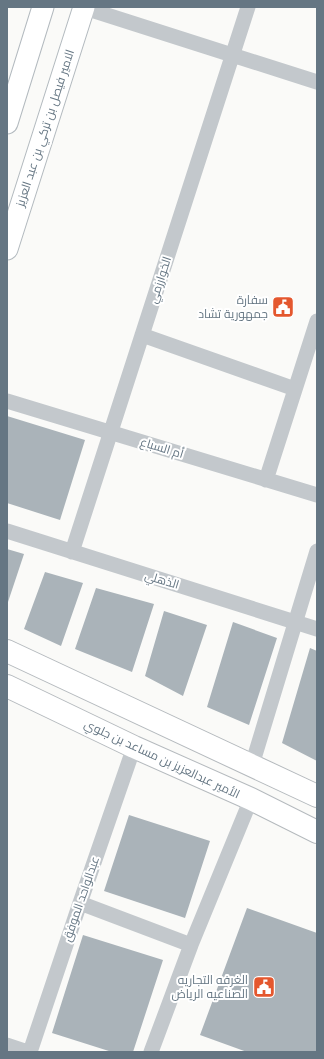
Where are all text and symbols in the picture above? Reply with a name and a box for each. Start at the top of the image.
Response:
street label: الامير فيصل بن تركي بن عبد العزيز [12,47,80,210]
street label: الخوارزمي [145,254,177,306]
place label: سفارة جمهورية تشاد [198,292,268,322]
public building icon: سفارة جمهورية تشاد [270,294,296,320]
street label: أم السباع [138,434,186,462]
street label: الذهلي [142,567,181,595]
street label: الأمير عبدالعزيز بن مساعد بن جلوي [81,716,242,804]
street label: عبدالواحد الموفق [59,854,103,944]
place label: الغرفه التجاريه الصناعيه الرياض [171,972,248,1002]
public building icon: الغرفه التجاريه الصناعيه الرياض [251,974,277,1000]

